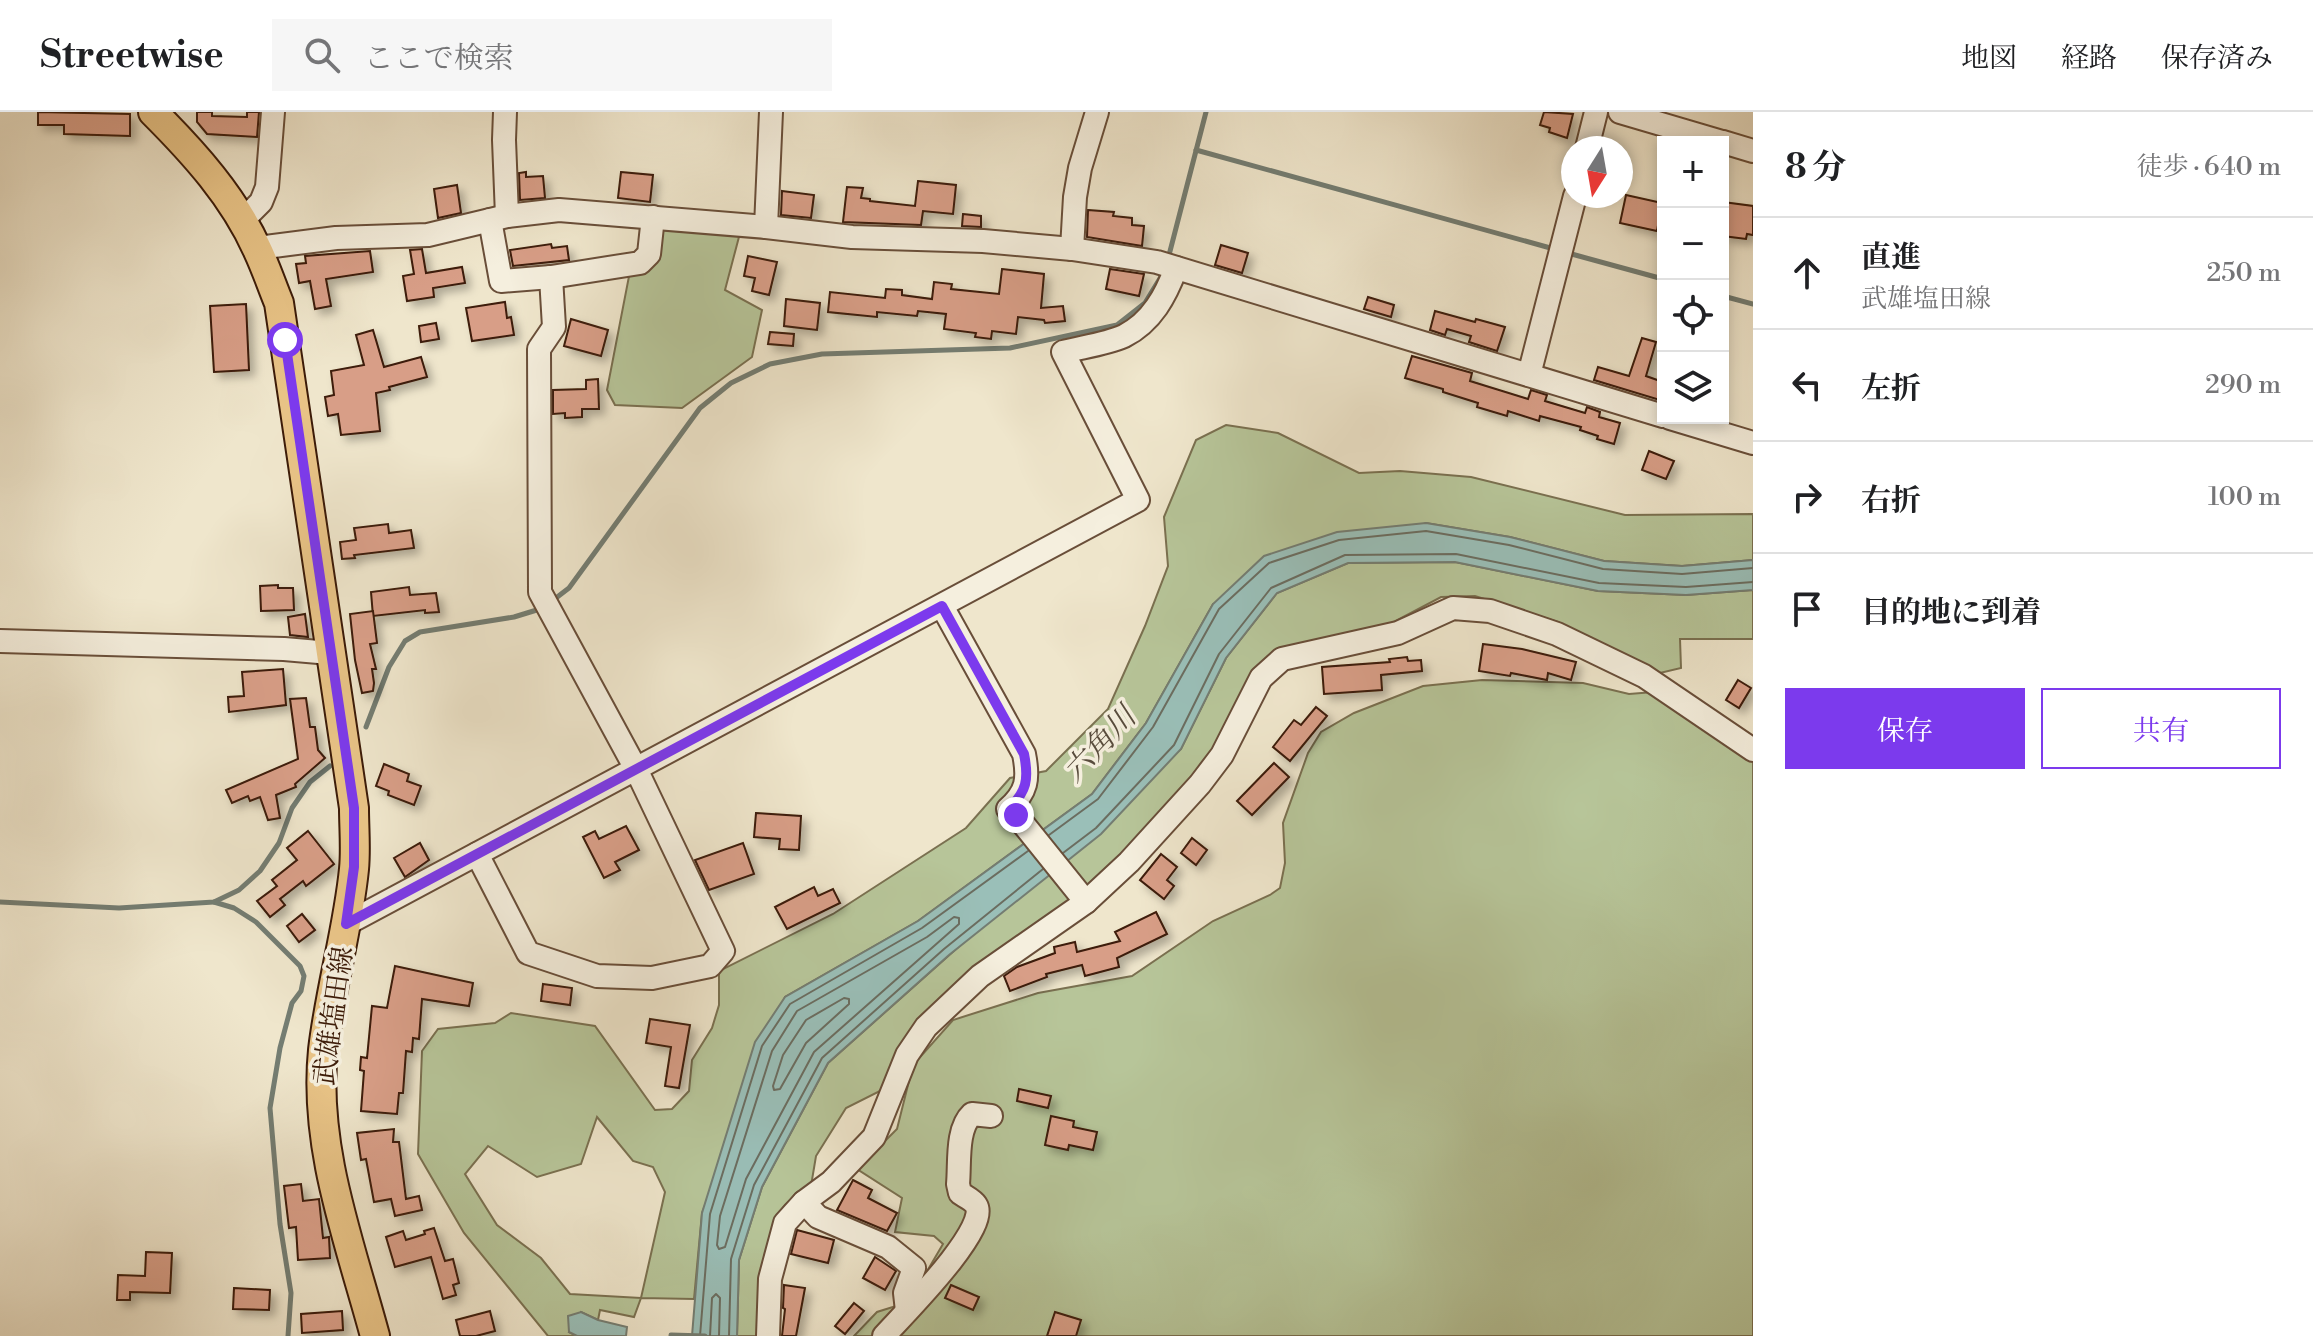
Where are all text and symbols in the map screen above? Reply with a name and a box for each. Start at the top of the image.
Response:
search box [272,19,832,91]
text: Streetwise [40,32,224,79]
icon: search [300,33,344,77]
text: ここで検索 [364,40,514,78]
text: 地図 [1961,41,2017,76]
text: 経路 [2061,41,2117,76]
text: 保存済み [2161,41,2273,76]
north arrow [1561,136,1633,208]
map controls [1657,136,1729,424]
button: + [1657,136,1729,208]
text: 8 分 [1785,147,1846,189]
text: 徒歩 · 640 m [2137,151,2281,183]
button: − [1657,208,1729,280]
text: 直進 [1861,239,1921,277]
icon: ahead [1785,251,1829,295]
text: 250 m [2206,257,2281,289]
button: locate [1657,280,1729,352]
text: 武雄塩田線 [1861,283,1991,315]
route start [267,322,303,358]
button: layers [1657,352,1729,424]
icon: left [1785,363,1829,407]
text: 290 m [2205,369,2281,401]
text: 左折 [1861,370,1921,408]
icon: right [1785,475,1829,519]
text: 100 m [2208,481,2281,513]
text: 右折 [1861,482,1921,520]
icon: arrive [1785,587,1829,631]
text: 目的地に到着 [1861,594,2041,632]
button: 保存 [1785,688,2025,769]
button: 共有 [2041,688,2281,769]
water label: 六角川 [1055,697,1147,791]
route end [998,797,1034,833]
street label: 武雄塩田線 [307,944,361,1088]

